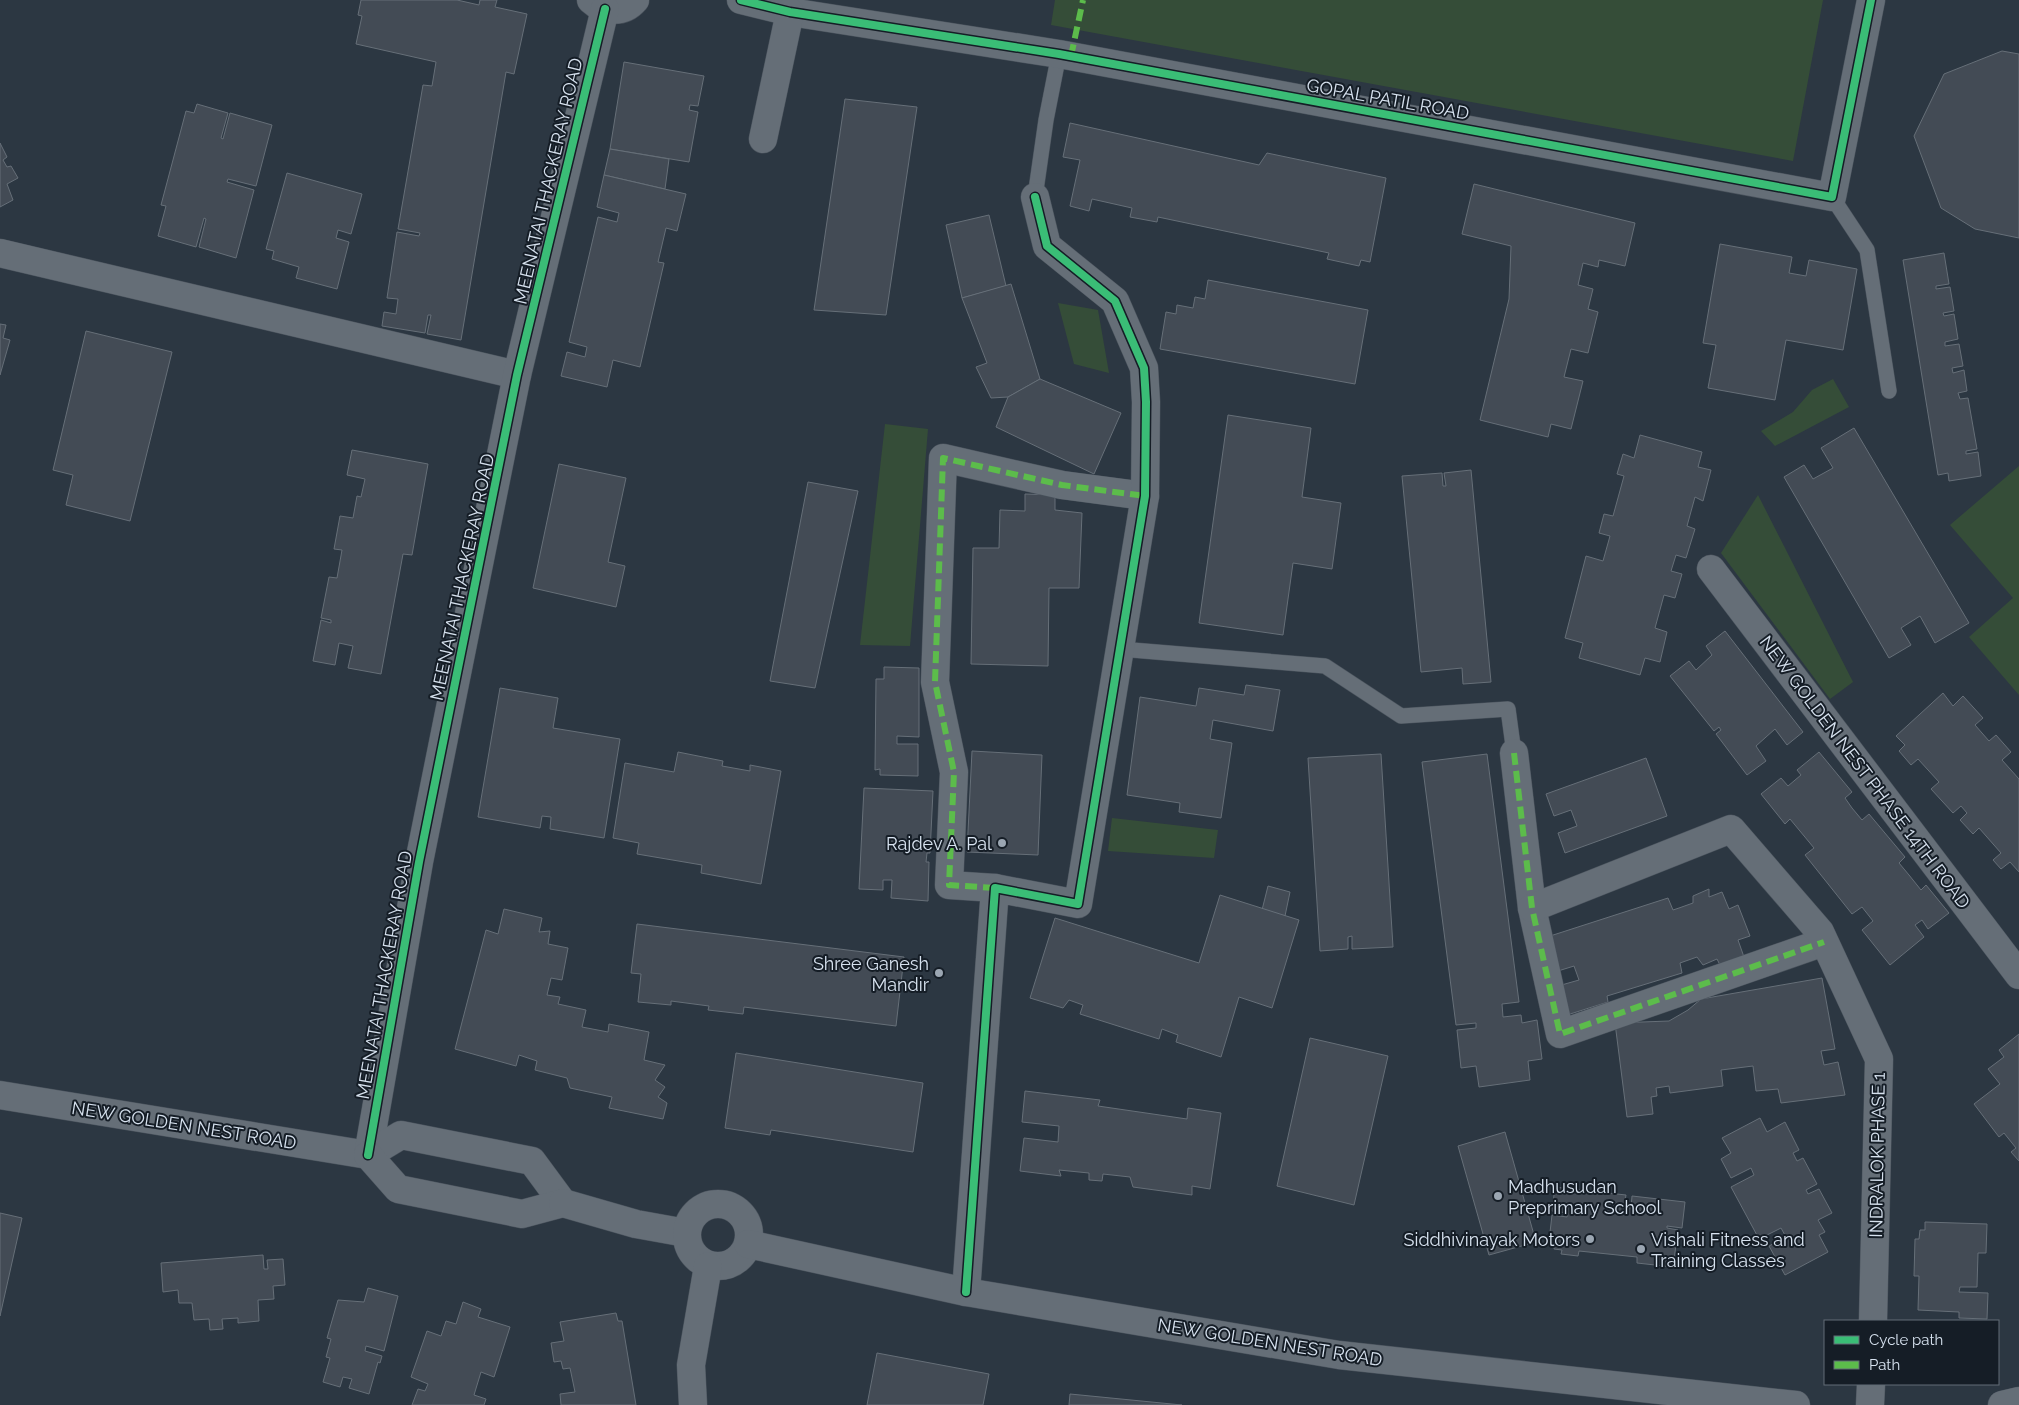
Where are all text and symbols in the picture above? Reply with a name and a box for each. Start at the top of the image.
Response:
street label: MEENATAI THACKERAY ROAD [509,56,587,306]
street label: GOPAL PATIL ROAD [1305,74,1471,124]
street label: MEENATAI THACKERAY ROAD [426,452,498,702]
street label: NEW GOLDEN NEST PHASE 14TH ROAD [1756,632,1975,913]
place label: Rajdev A. Pal [886,833,992,854]
marker: Rajdev A. Pal [996,837,1008,849]
street label: MEENATAI THACKERAY ROAD [352,849,416,1101]
place label: Shree Ganesh Mandir [813,953,930,995]
marker: Shree Ganesh Mandir [933,967,945,979]
street label: INDRALOK PHASE 1 [1865,1072,1889,1238]
street label: NEW GOLDEN NEST ROAD [70,1097,298,1153]
place label: Madhusudan Preprimary School [1508,1176,1661,1218]
marker: Madhusudan Preprimary School [1492,1190,1504,1202]
place label: Siddhivinayak Motors [1404,1229,1580,1250]
place label: Vishali Fitness and Training Classes [1651,1229,1805,1271]
marker: Siddhivinayak Motors [1584,1233,1596,1245]
marker: Vishali Fitness and Training Classes [1635,1243,1647,1255]
street label: NEW GOLDEN NEST ROAD [1156,1314,1384,1370]
legend [1824,1320,1999,1385]
text: Cycle path [1869,1331,1943,1349]
text: Path [1869,1356,1900,1374]

